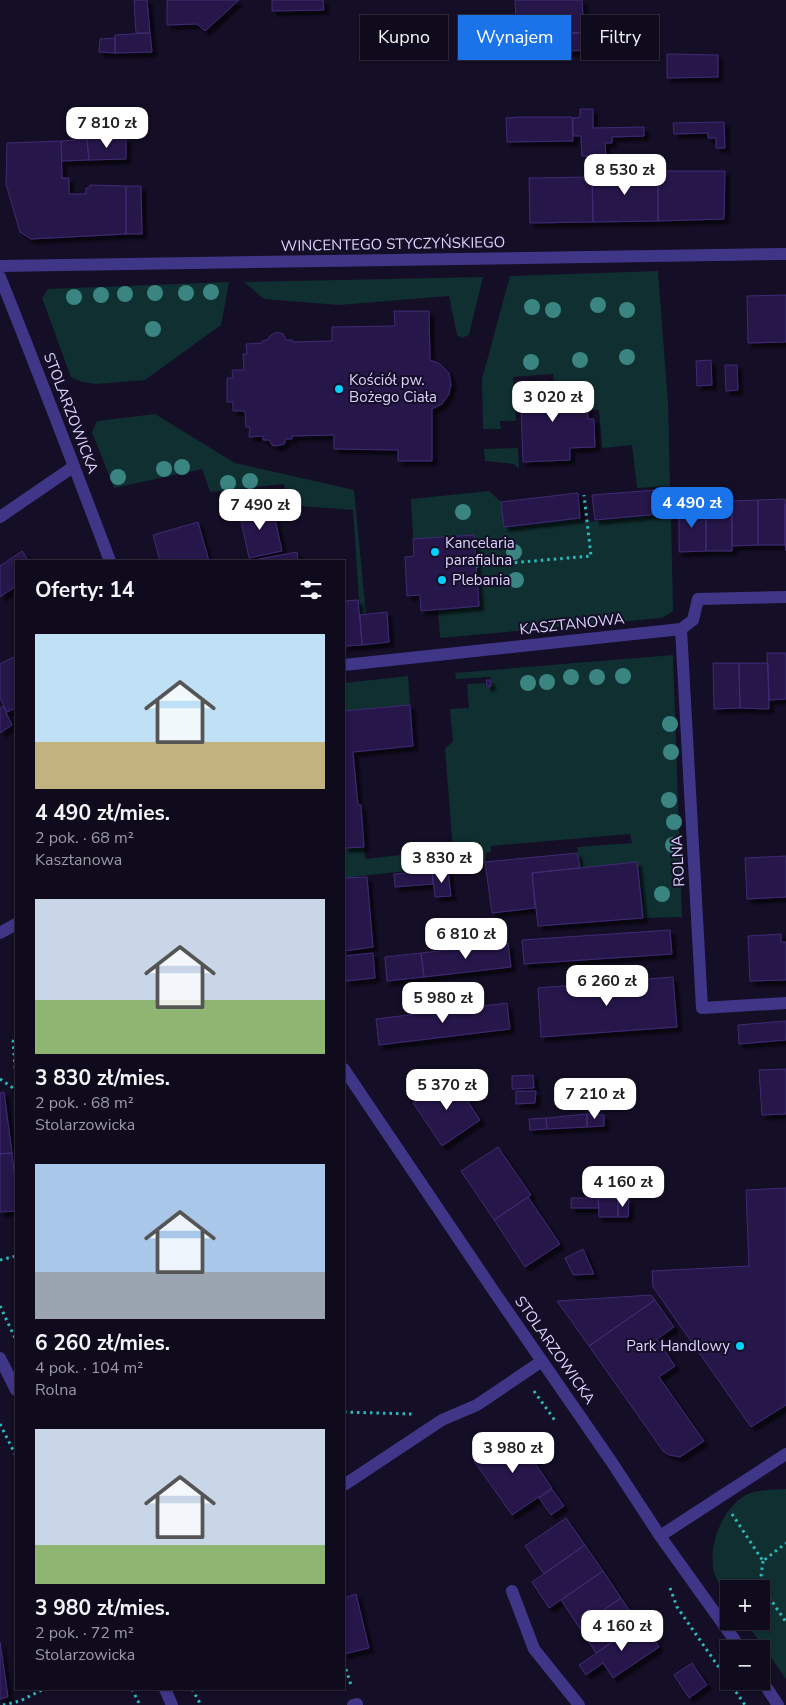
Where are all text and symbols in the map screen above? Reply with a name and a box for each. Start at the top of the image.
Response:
chip: Kupno [360,15,448,60]
chip: Wynajem [458,15,571,60]
chip: Filtry [581,15,659,60]
pin: 7 810 zł [55,106,159,149]
text: 7 810 zł [77,112,137,134]
pin: 8 530 zł [573,154,677,196]
text: 8 530 zł [595,159,655,181]
street label: WINCENTEGO STYCZYŃSKIEGO [281,232,505,256]
street label: STOLARZOWICKA [39,350,103,476]
place label: Kościół pw. Bożego Ciała [349,370,437,407]
pin: 3 020 zł [501,380,605,423]
marker: Kościół pw. Bożego Ciała [333,383,345,395]
text: 3 020 zł [523,386,583,408]
pin: 4 490 zł [640,486,744,529]
pin: 7 490 zł [208,488,312,531]
text: 4 490 zł [662,492,722,514]
text: 7 490 zł [230,494,290,516]
place label: Kancelaria parafialna [445,533,515,570]
marker: Kancelaria parafialna [429,546,441,558]
place label: Plebania [452,570,511,590]
marker: Plebania [436,574,448,586]
text: Oferty: 14 [35,576,134,604]
icon: filters [297,576,325,604]
street label: KASZTANOWA [518,609,626,639]
icon: home [135,667,225,757]
text: 4 490 zł/mies. [35,799,170,827]
text: 2 pok. · 68 m² [35,827,134,849]
street label: ROLNA [667,835,689,887]
pin: 3 830 zł [390,842,494,884]
text: 3 830 zł [412,847,472,869]
text: Kasztanowa [35,849,122,871]
pin: 6 810 zł [414,918,518,960]
text: 6 810 zł [436,923,496,945]
icon: home [135,932,225,1022]
pin: 6 260 zł [555,964,659,1007]
text: 6 260 zł [577,970,637,992]
pin: 5 980 zł [391,982,495,1024]
text: 5 980 zł [413,987,473,1009]
text: 3 830 zł/mies. [35,1064,170,1092]
pin: 5 370 zł [395,1068,499,1111]
text: 5 370 zł [417,1074,477,1096]
pin: 7 210 zł [543,1078,647,1120]
text: 7 210 zł [565,1083,625,1105]
text: 2 pok. · 68 m² [35,1092,134,1114]
text: Stolarzowicka [35,1114,135,1136]
pin: 4 160 zł [571,1166,675,1208]
text: 4 160 zł [593,1171,653,1193]
icon: home [135,1197,225,1287]
street label: STOLARZOWICKA [510,1292,600,1408]
text: 6 260 zł/mies. [35,1329,170,1357]
place label: Park Handlowy [626,1336,730,1356]
marker: Park Handlowy [734,1340,746,1352]
text: 4 pok. · 104 m² [35,1357,143,1379]
text: Rolna [35,1379,77,1401]
pin: 3 980 zł [461,1432,565,1474]
text: 3 980 zł [483,1437,543,1459]
icon: home [135,1462,225,1552]
map controls [720,1580,770,1690]
button: + [720,1580,770,1630]
text: 3 980 zł/mies. [35,1594,170,1622]
pin: 4 160 zł [570,1610,674,1652]
text: 4 160 zł [592,1615,652,1637]
text: 2 pok. · 72 m² [35,1622,134,1644]
button: − [720,1640,770,1690]
text: Stolarzowicka [35,1644,135,1666]

